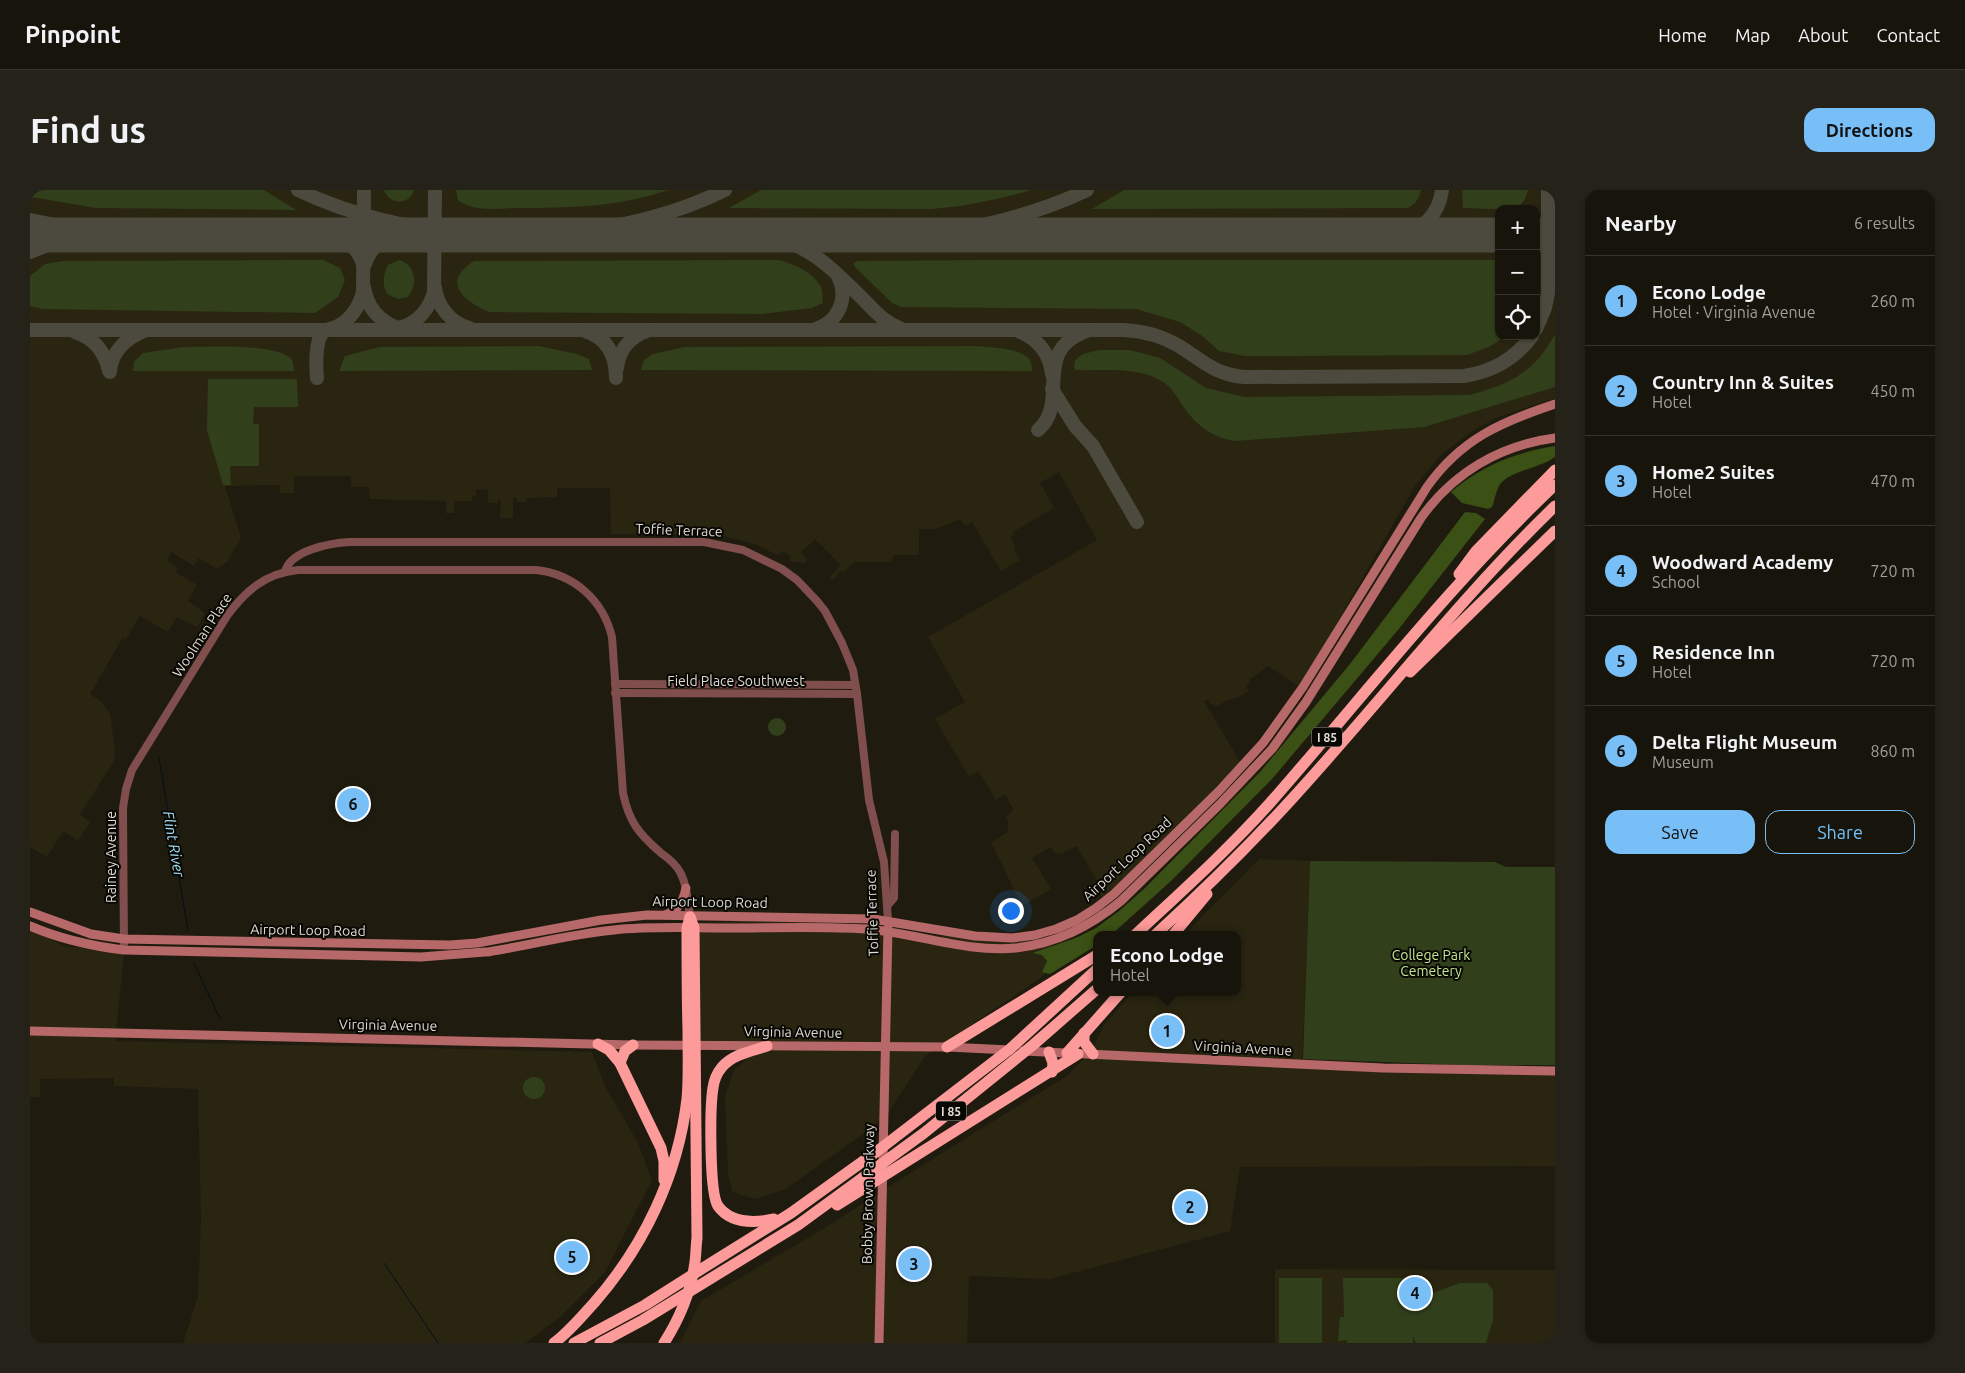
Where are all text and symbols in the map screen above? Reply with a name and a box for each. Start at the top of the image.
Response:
text: Pinpoint [25,21,121,48]
text: Home [1658,25,1707,45]
text: Map [1735,25,1770,45]
text: About [1798,25,1848,45]
text: Contact [1876,25,1940,45]
button: Directions [1804,108,1935,152]
text: Find us [30,110,146,150]
map controls [1495,205,1540,340]
button: + [1495,205,1540,250]
text: Nearby [1605,211,1676,235]
text: 6 results [1854,214,1915,232]
button: − [1495,250,1540,295]
text: Econo Lodge [1652,281,1766,303]
text: 1 [1616,292,1626,310]
text: 260 m [1870,292,1915,310]
button: locate [1495,295,1540,340]
text: Hotel · Virginia Avenue [1652,303,1816,321]
text: Country Inn & Suites [1652,371,1834,393]
text: 2 [1616,382,1626,400]
text: 450 m [1870,382,1915,400]
text: Hotel [1652,393,1692,411]
text: Home2 Suites [1652,461,1775,483]
text: 3 [1616,472,1626,490]
text: 470 m [1870,472,1915,490]
text: Hotel [1652,483,1692,501]
street label: Toffie Terrace [635,520,723,540]
text: Woodward Academy [1652,551,1833,573]
text: 4 [1616,562,1626,580]
text: 720 m [1870,562,1915,580]
text: School [1652,573,1700,591]
street label: Woolman Place [169,590,235,680]
text: Residence Inn [1652,641,1775,663]
text: 5 [1616,652,1626,670]
text: 720 m [1870,652,1915,670]
text: Hotel [1652,663,1692,681]
street label: Field Place Southwest [667,673,805,689]
road number: I 85 [1312,728,1342,746]
text: Delta Flight Museum [1652,731,1837,753]
text: 6 [1616,742,1626,760]
text: 860 m [1870,742,1915,760]
text: Museum [1652,753,1714,771]
pin: 6 [337,785,369,823]
water label: Flint River [160,810,188,880]
button: Save [1605,810,1755,854]
button: Share [1765,810,1915,854]
street label: Rainey Avenue [103,811,119,903]
street label: Airport Loop Road [1079,814,1175,904]
street label: Toffie Terrace [862,869,882,957]
street label: Airport Loop Road [652,893,768,911]
your location [998,898,1024,924]
street label: Airport Loop Road [250,921,366,939]
popup [1093,931,1241,996]
text: Econo Lodge [1110,944,1224,966]
park label: College Park Cemetery [1392,947,1470,979]
text: Hotel [1110,966,1150,984]
pin: 1 [1151,1012,1183,1050]
street label: Virginia Avenue [339,1016,437,1034]
street label: Virginia Avenue [744,1023,842,1041]
street label: Virginia Avenue [1193,1037,1293,1059]
road number: I 85 [936,1101,966,1120]
street label: Bobby Brown Parkway [859,1123,877,1264]
pin: 2 [1174,1188,1206,1226]
pin: 5 [556,1238,588,1276]
pin: 3 [898,1245,930,1283]
pin: 4 [1399,1274,1431,1312]

